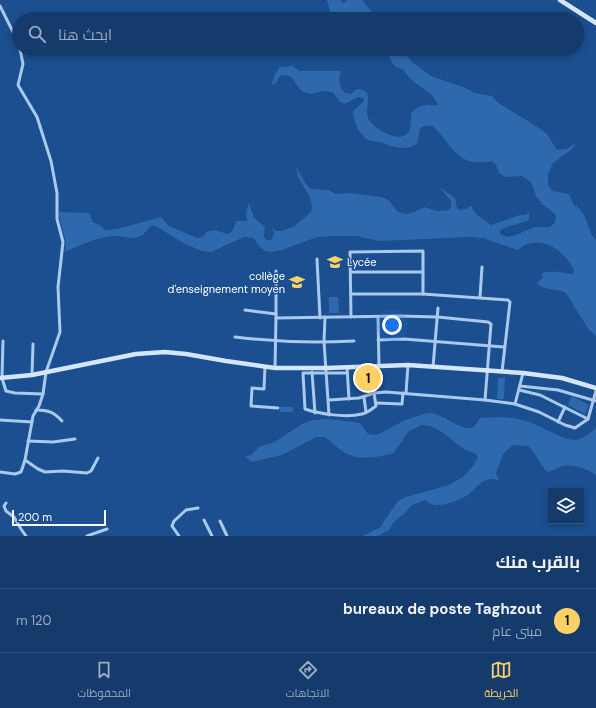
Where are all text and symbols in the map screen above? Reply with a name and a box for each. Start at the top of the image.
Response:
search box [12,12,584,56]
icon: search [26,23,48,45]
text: ابحث هنا [58,25,112,45]
school or university icon: Lycée [326,253,344,271]
place label: Lycée [347,255,377,269]
place label: collège d'enseignement moyen [168,269,285,296]
school or university icon: collège d'enseignement moyen [288,273,306,291]
your location [382,315,402,335]
pin: 1 [355,363,381,393]
map controls [548,488,584,524]
button: layers [548,488,584,524]
scale bar [12,508,106,527]
text: 200 m [18,510,52,524]
text: بالقرب منك [496,551,580,573]
text: bureaux de poste Taghzout [343,599,542,619]
text: 120 m [16,612,51,629]
text: 1 [565,612,569,629]
text: مبنى عام [492,623,542,640]
tab: المحفوظات [77,659,131,703]
tab: الاتجاهات [286,659,329,703]
tab: الخريطة [484,659,519,703]

